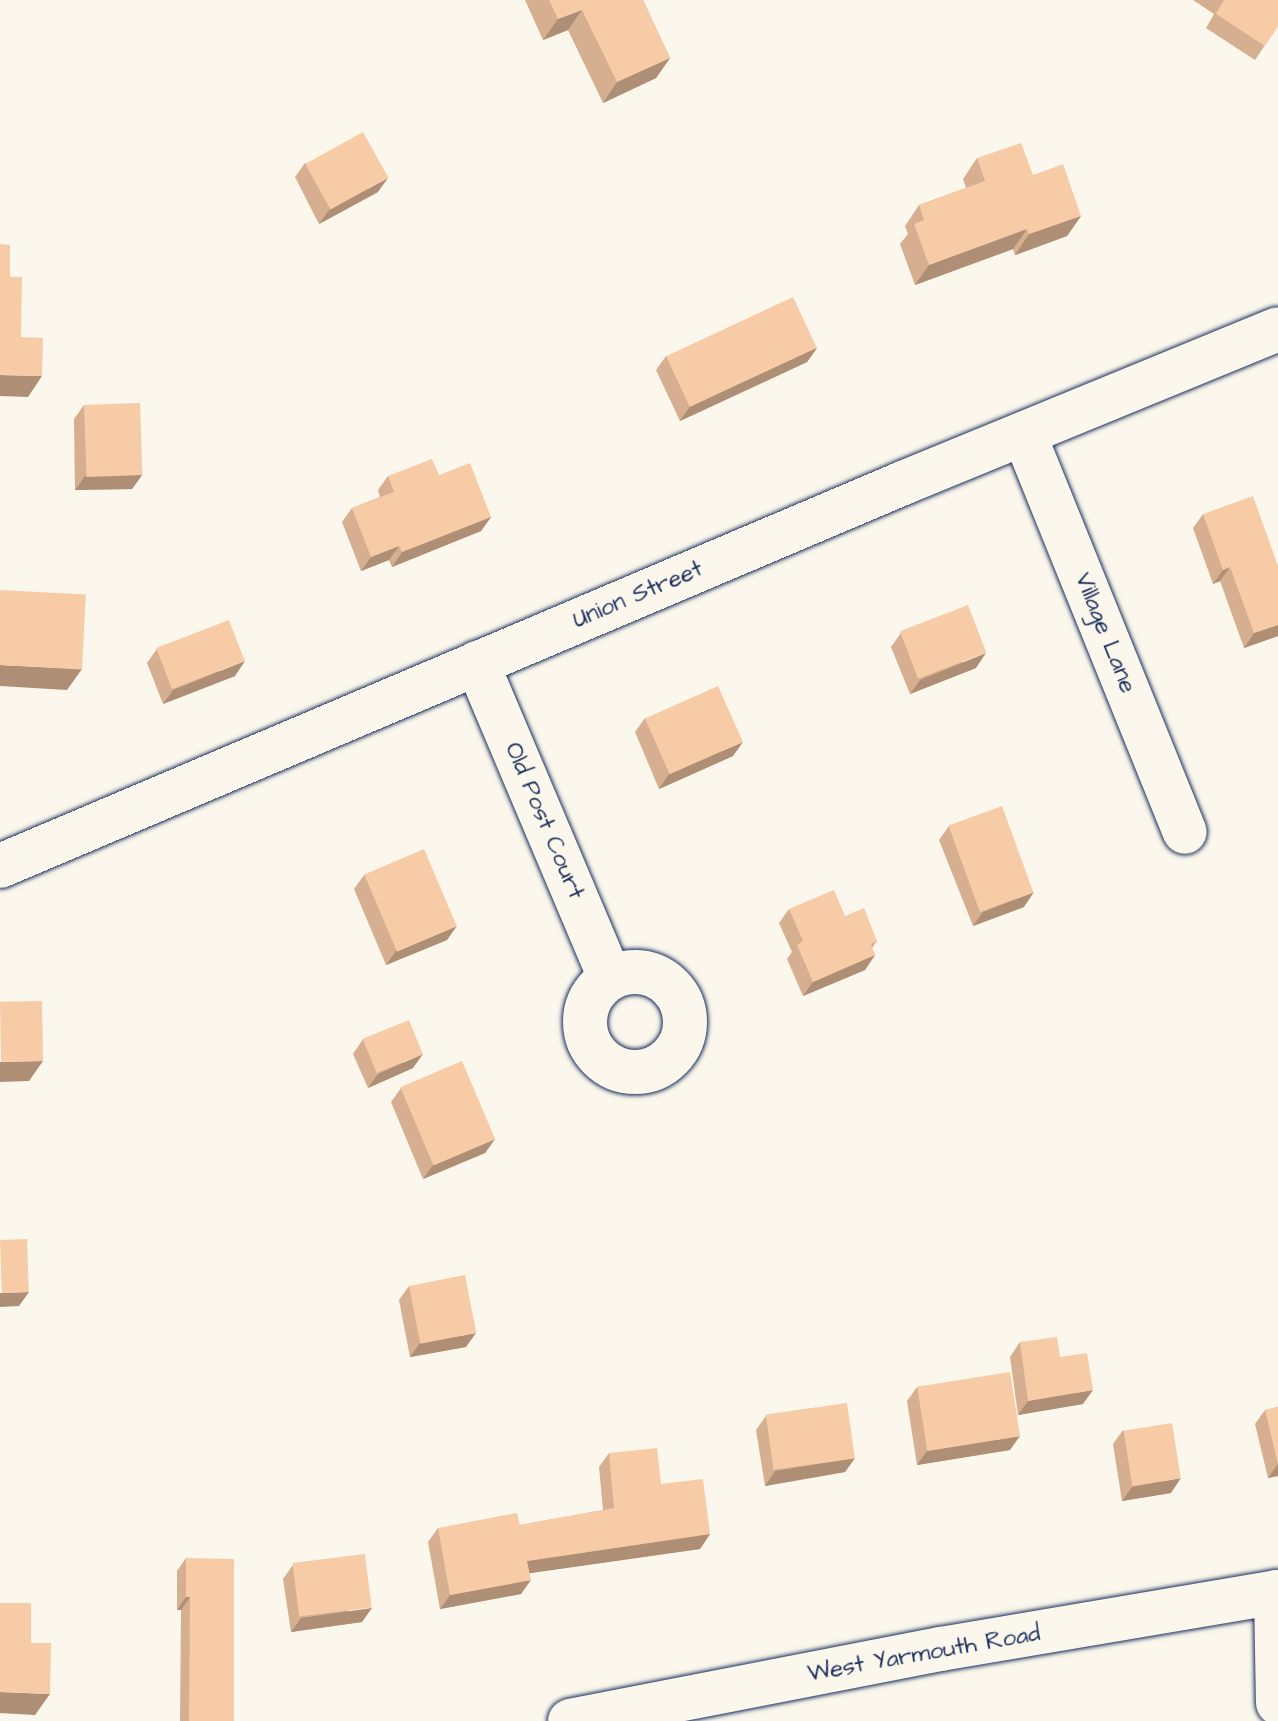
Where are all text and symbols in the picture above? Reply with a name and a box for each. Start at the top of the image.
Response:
street label: Union Street [569,555,707,635]
street label: Village Lane [1068,569,1142,697]
street label: Old Post Court [498,738,590,904]
street label: West Yarmouth Road [805,1619,1043,1689]

